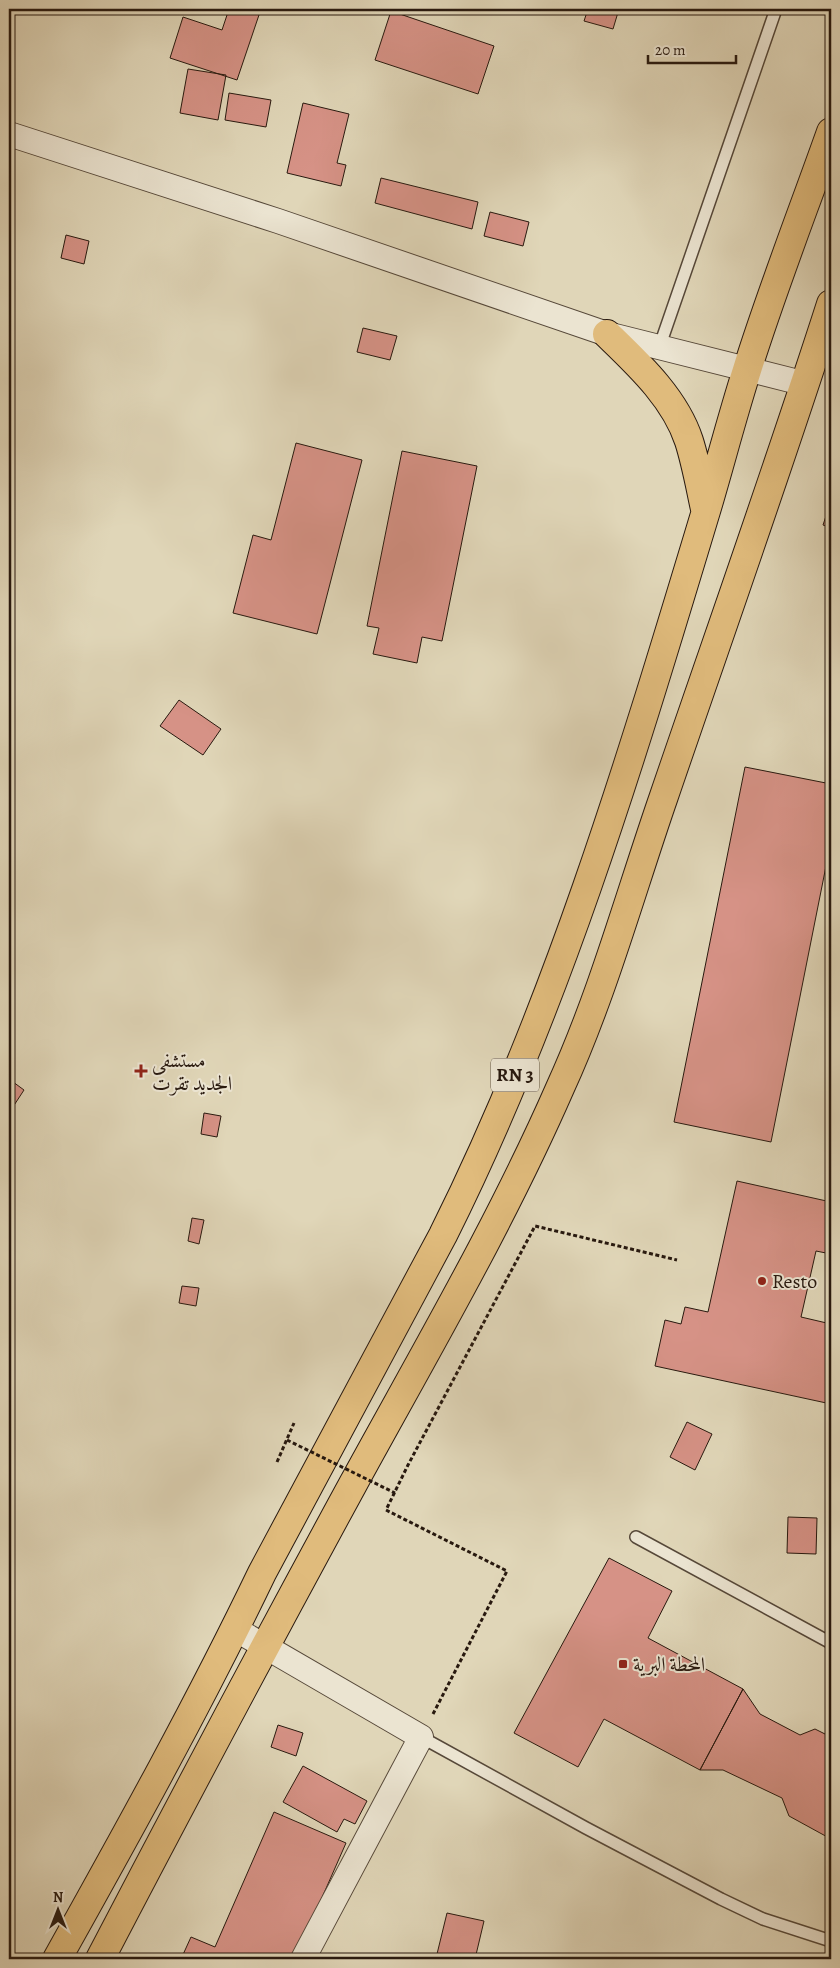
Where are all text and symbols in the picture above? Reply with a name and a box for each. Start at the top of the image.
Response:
scale bar [648,32,735,64]
text: 20 m [655,40,686,60]
place label: مستشفى الجديد تقرت [152,1047,232,1097]
road number: RN 3 [491,1058,539,1092]
marker: مستشفى الجديد تقرت [134,1064,148,1078]
place label: Resto [772,1268,817,1295]
marker: Resto [756,1275,768,1287]
place label: المحطة البرية [633,1651,705,1678]
marker: المحطة البرية [617,1658,629,1670]
north arrow [32,1886,82,1936]
text: N [53,1888,63,1907]

